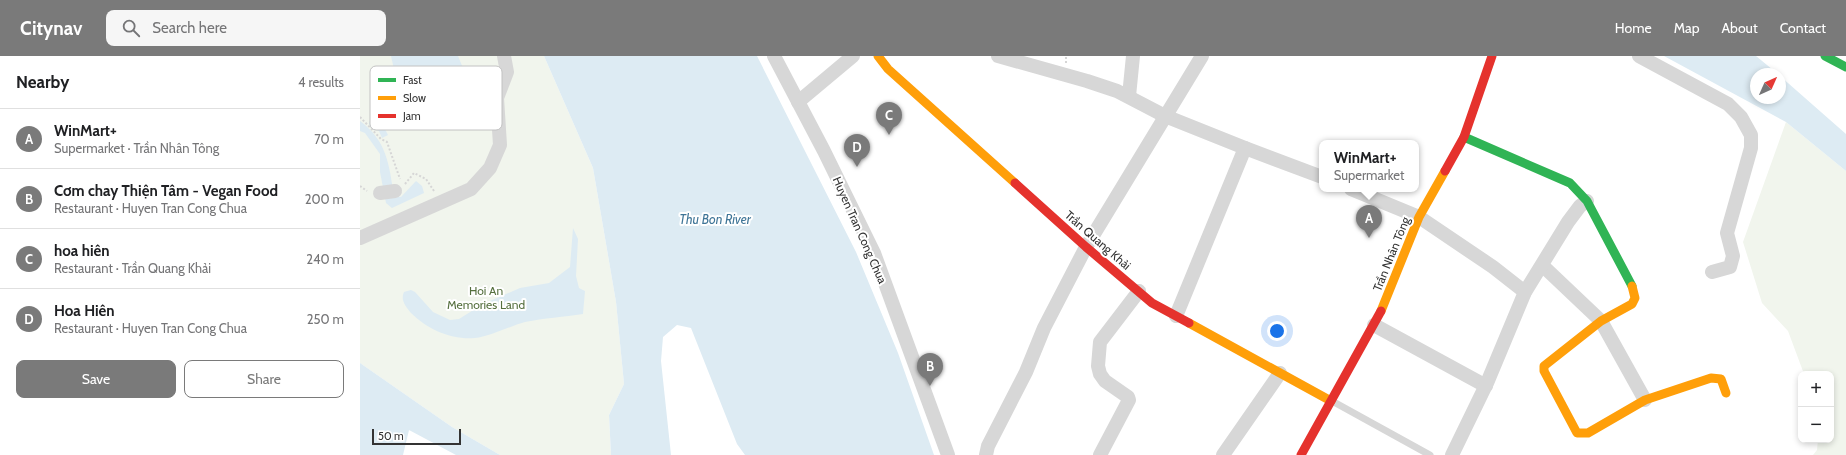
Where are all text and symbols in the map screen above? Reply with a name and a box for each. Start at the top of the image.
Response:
search box [106,10,386,46]
text: Citynav [20,17,82,40]
icon: search [120,17,142,39]
text: Search here [152,19,227,37]
text: Home [1615,19,1652,37]
text: Map [1674,19,1699,37]
text: About [1721,19,1758,37]
text: Contact [1780,19,1826,37]
legend [370,66,502,130]
north arrow [1750,68,1786,104]
text: Nearby [16,72,69,92]
text: Fast [403,73,422,87]
text: 4 results [298,74,344,90]
text: Slow [403,91,426,105]
pin: C [876,102,902,135]
text: Jam [402,109,421,123]
text: WinMart+ [54,122,117,140]
text: A [25,131,33,147]
text: 70 m [314,131,344,147]
pin: D [844,134,870,167]
text: Supermarket · Trần Nhân Tông [54,140,219,156]
popup [1319,140,1419,192]
text: WinMart+ [1334,149,1396,167]
text: Supermarket [1334,167,1404,183]
street label: Huyen Tran Cong Chua [830,174,890,286]
text: Cơm chay Thiện Tâm - Vegan Food [54,182,278,200]
text: B [25,191,33,207]
text: 200 m [305,191,344,207]
text: Restaurant · Huyen Tran Cong Chua [54,200,247,216]
pin: A [1356,205,1382,238]
street label: Trần Quang Khải [1062,207,1134,273]
water label: Thu Bon River [679,211,752,227]
street label: Trần Nhân Tông [1369,214,1413,293]
text: hoa hiên [54,242,110,260]
text: C [25,251,33,267]
text: 240 m [306,251,344,267]
text: Restaurant · Trần Quang Khải [54,260,211,276]
park label: Hoi An Memories Land [447,283,525,312]
text: Hoa Hiên [54,302,115,320]
text: D [24,311,34,327]
text: 250 m [307,311,344,327]
text: Restaurant · Huyen Tran Cong Chua [54,320,247,336]
your location [1267,321,1287,341]
pin: B [917,353,943,386]
button: Save [16,360,176,398]
button: Share [184,360,344,398]
map controls [1798,371,1834,443]
button: + [1798,371,1834,407]
button: − [1798,407,1834,443]
scale bar [372,427,461,446]
text: 50 m [378,429,404,443]

